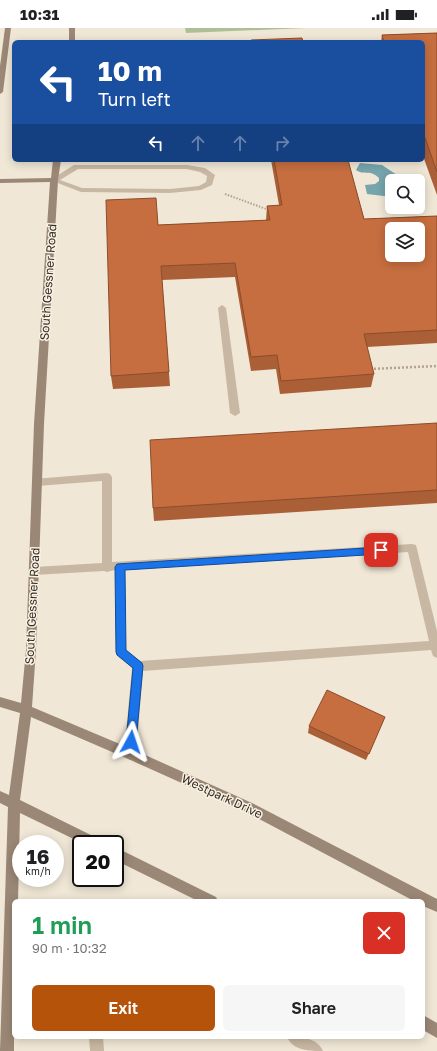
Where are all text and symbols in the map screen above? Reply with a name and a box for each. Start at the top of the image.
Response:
text: 10:31 [20,5,59,23]
text: 10 m [98,54,162,87]
icon: left [32,56,84,108]
text: Turn left [98,88,171,110]
icon: left [145,132,167,154]
icon: ahead [187,132,209,154]
icon: ahead [229,132,251,154]
icon: right [271,132,293,154]
map controls [385,174,425,262]
button: search [385,174,425,214]
button: layers [385,222,425,262]
street label: South Gessner Road [36,223,60,341]
pin [364,533,398,567]
icon: arrive [370,539,392,561]
street label: South Gessner Road [21,547,43,665]
position arrow [110,721,152,763]
street label: Westpark Drive [179,771,265,821]
speed limit sign: 20 [72,835,124,887]
text: 16 [26,844,49,868]
text: km/h [25,865,51,877]
text: 1 min [32,910,92,939]
button: close [363,912,405,954]
text: 90 m · 10:32 [32,940,107,956]
button: Exit [32,985,215,1031]
button: Share [223,985,405,1031]

